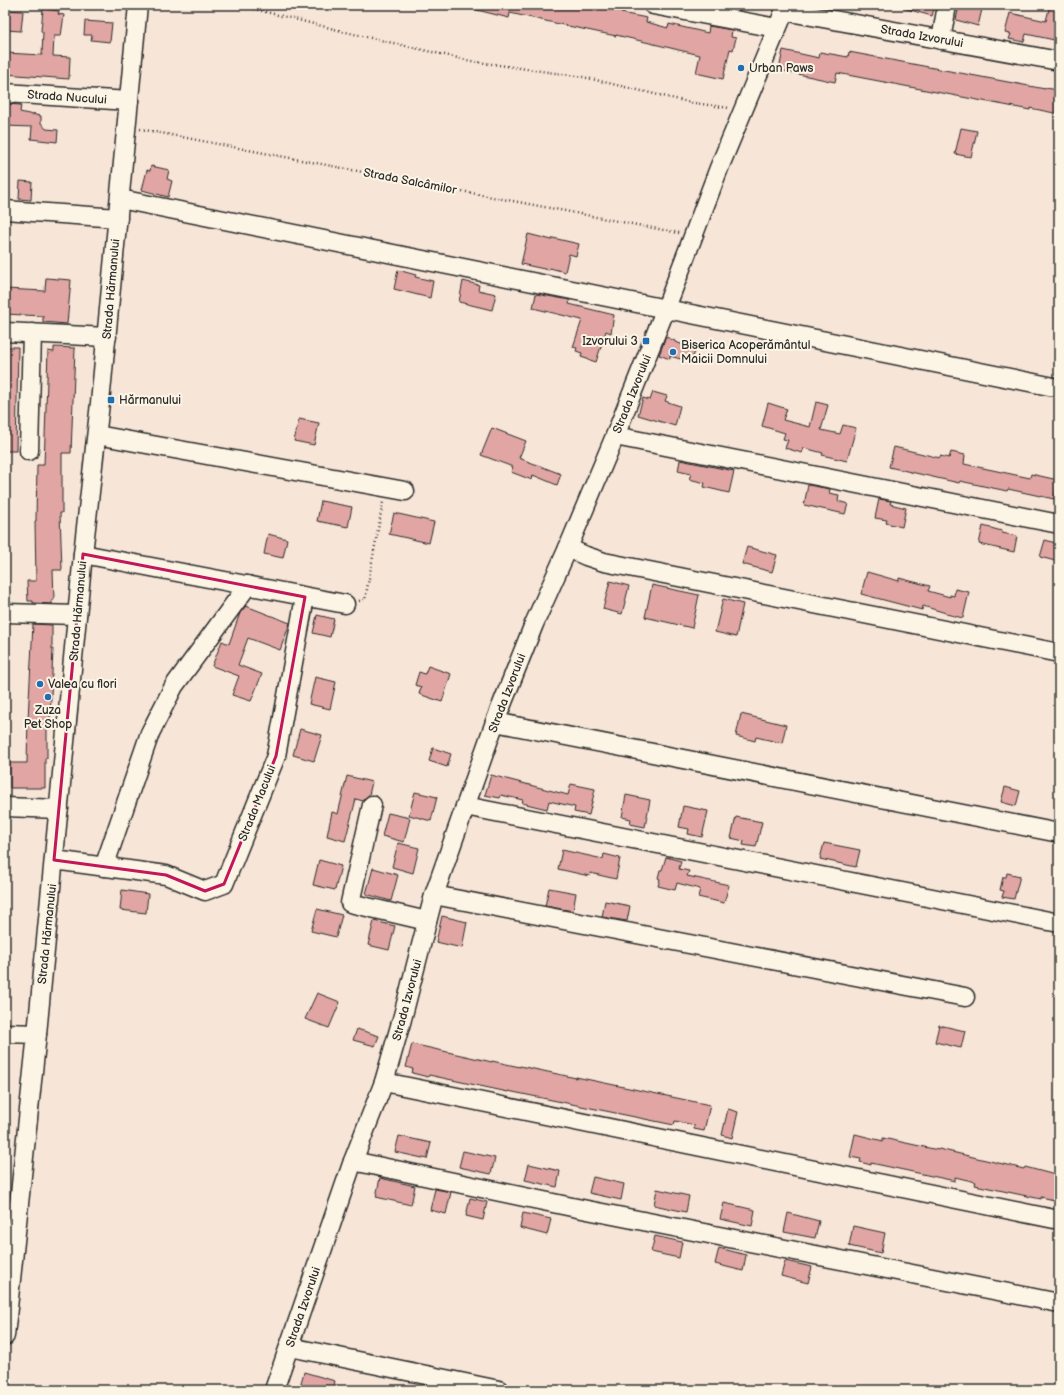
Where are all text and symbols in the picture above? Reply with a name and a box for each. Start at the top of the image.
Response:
street label: Strada Izvorului [879,22,965,51]
place label: Urban Paws [749,61,814,76]
marker: Urban Paws [736,63,746,73]
street label: Strada Nucului [27,87,107,108]
street label: Strada Salcâmilor [362,165,459,198]
street label: Strada Hărmanului [100,238,123,340]
place label: Izvorului 3 [582,334,638,349]
marker: Izvorului 3 [641,336,651,346]
place label: Biserica Acoperământul Maicii Domnului [681,338,810,367]
marker: Biserica Acoperământul Maicii Domnului [668,347,678,357]
street label: Strada Izvorului [610,352,655,436]
place label: Hărmanului [119,393,181,408]
marker: Hărmanului [106,395,116,405]
street label: Strada Hărmanului [67,560,90,662]
street label: Strada Izvorului [485,651,530,735]
place label: Valea cu flori [48,677,117,692]
marker: Valea cu flori [35,679,45,689]
marker: Zuza Pet Shop [43,692,53,702]
place label: Zuza Pet Shop [24,703,72,732]
street label: Strada Macului [235,763,280,844]
street label: Strada Hărmanului [35,883,60,985]
street label: Strada Izvorului [389,958,426,1043]
street label: Strada Izvorului [283,1265,324,1349]

